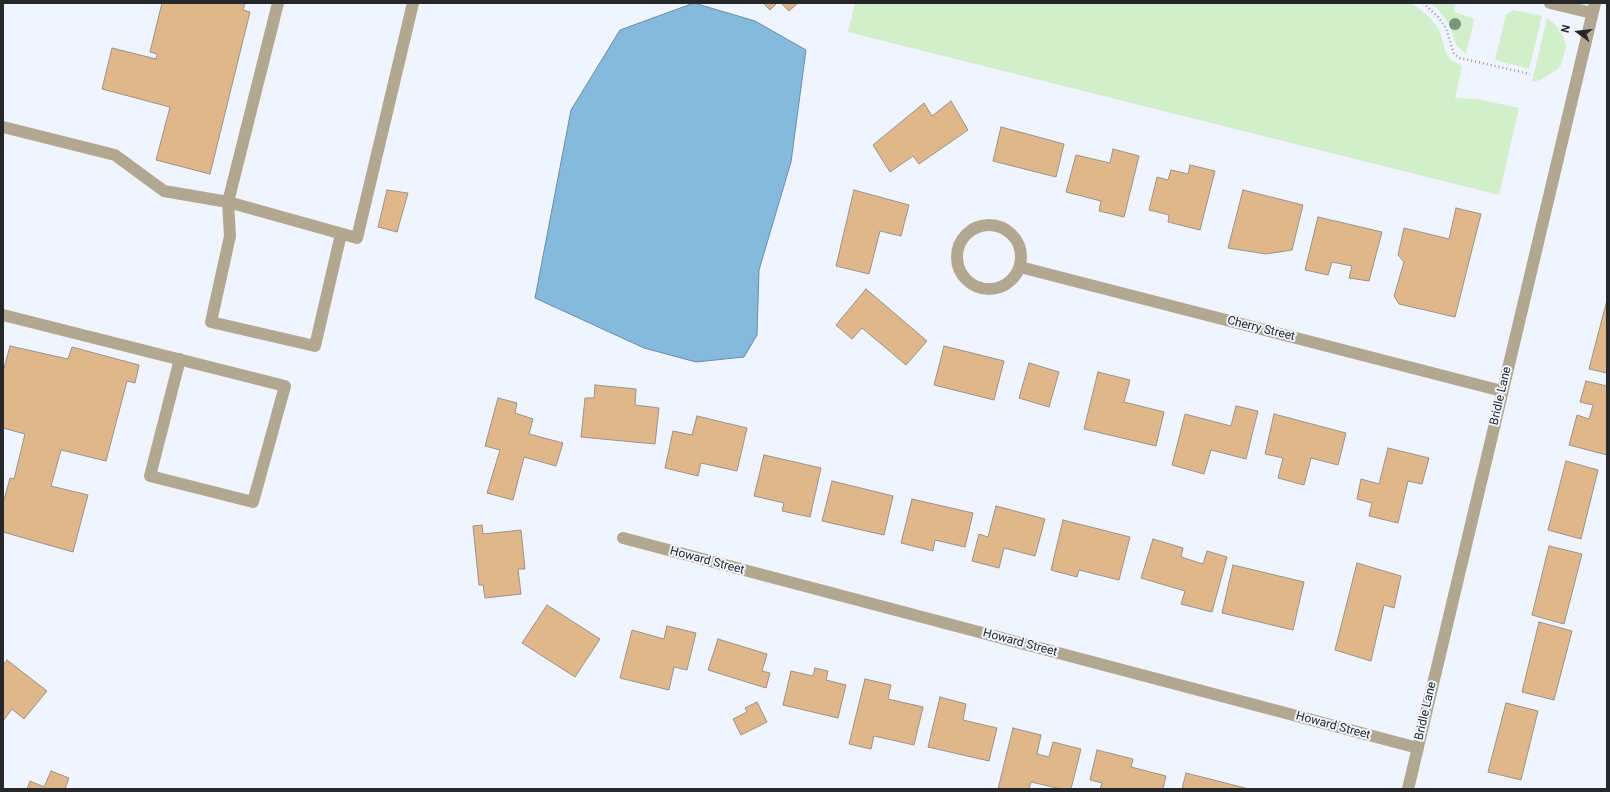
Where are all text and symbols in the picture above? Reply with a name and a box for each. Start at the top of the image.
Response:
north arrow [1558,12,1598,52]
text: N [1559,23,1573,34]
street label: Cherry Street [1226,314,1296,344]
street label: Bridle Lane [1487,365,1515,427]
street label: Howard Street [668,544,746,578]
street label: Howard Street [981,626,1059,660]
street label: Bridle Lane [1412,680,1440,742]
street label: Howard Street [1294,709,1372,743]

